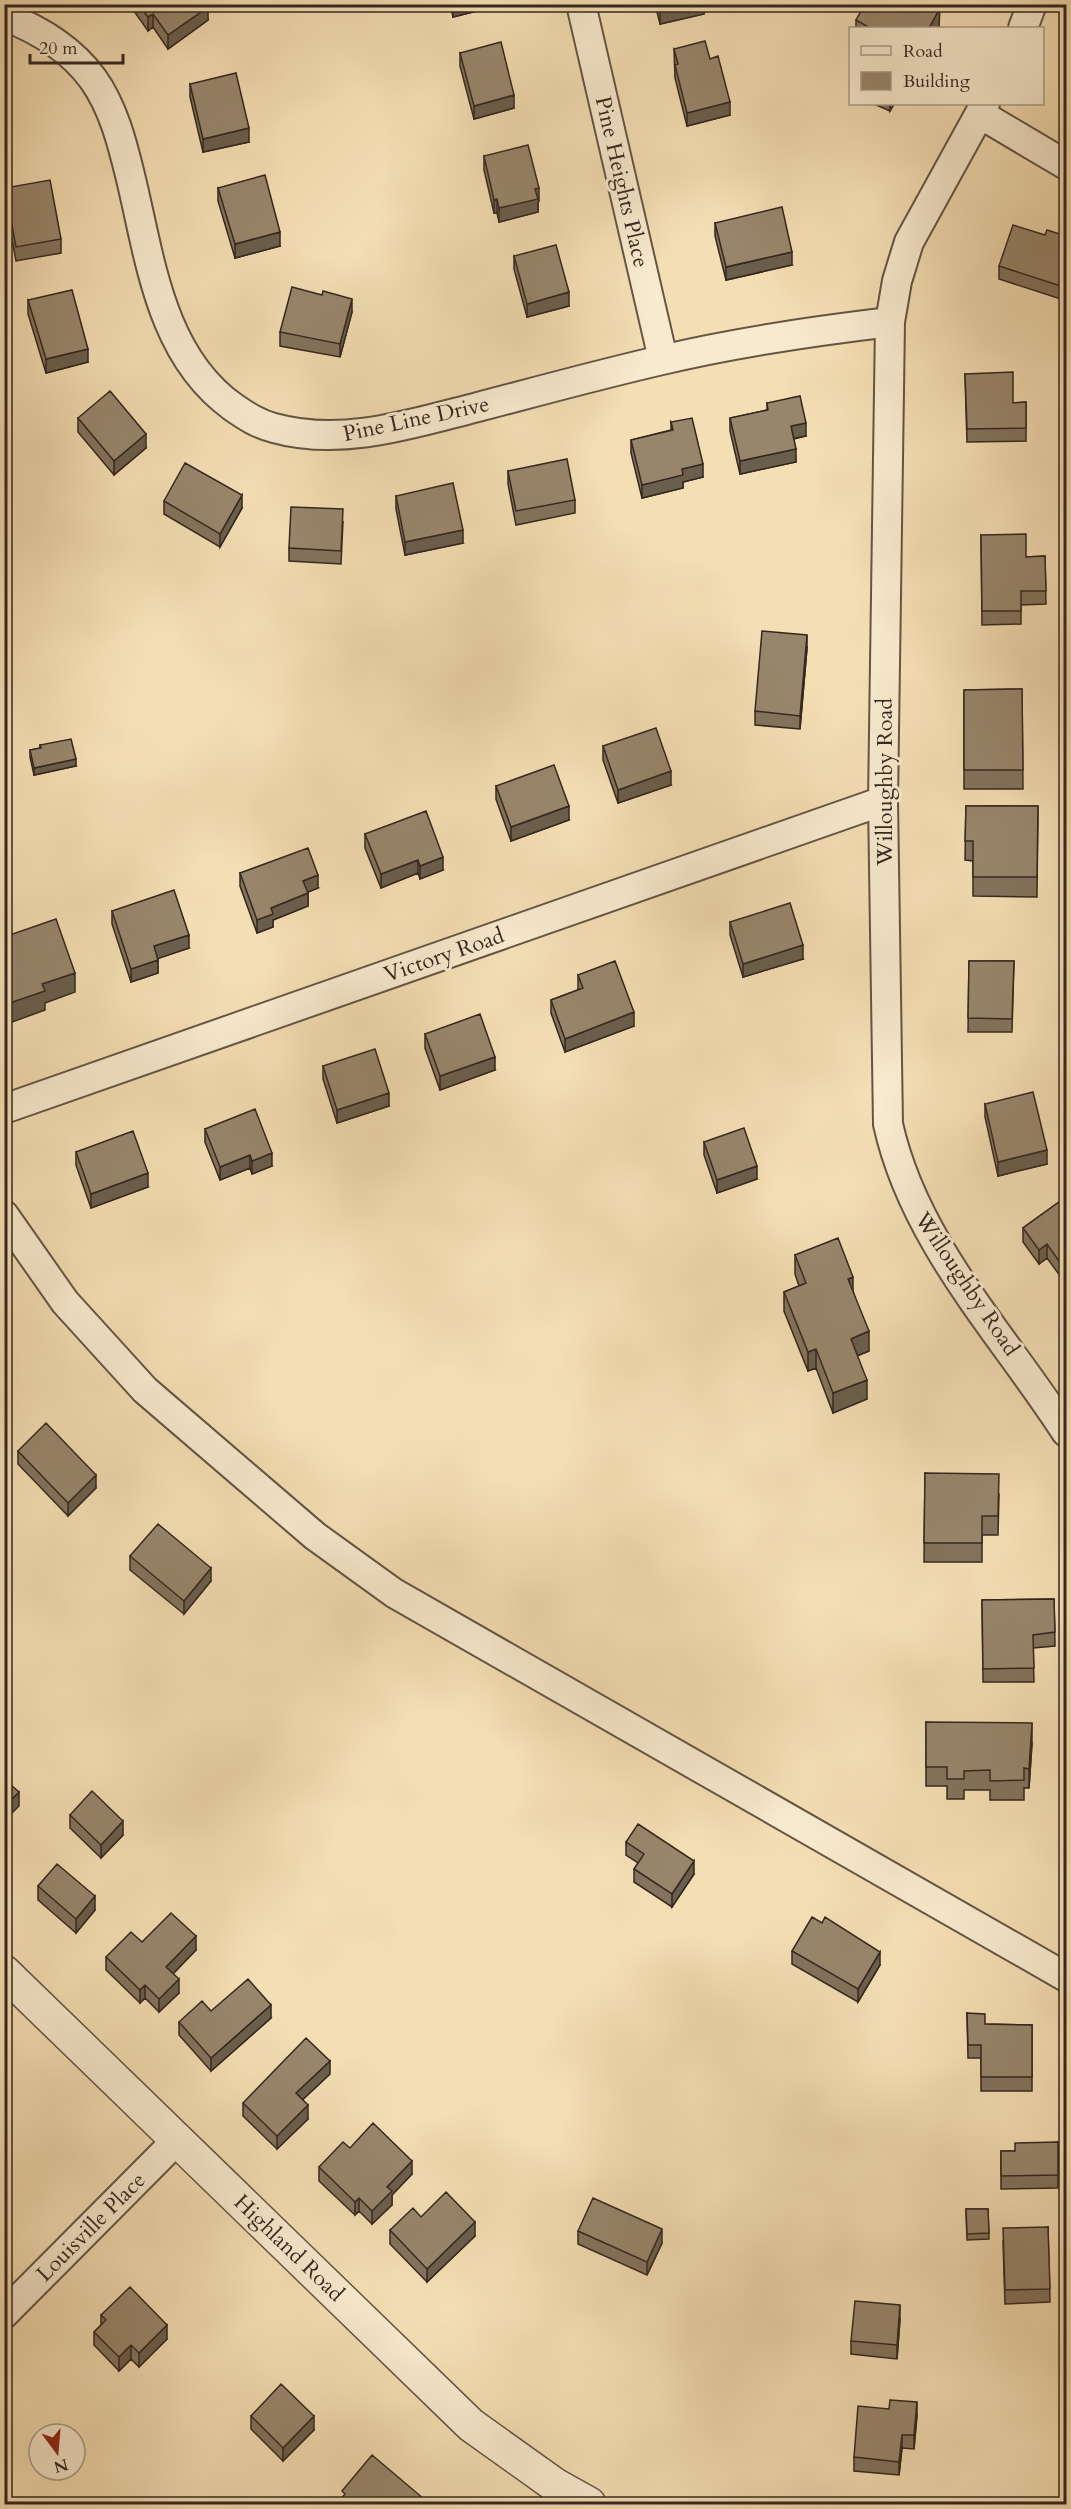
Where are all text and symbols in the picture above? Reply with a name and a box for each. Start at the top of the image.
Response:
scale bar [30,27,123,65]
legend [849,27,1044,105]
text: 20 m [39,36,78,61]
text: Road [903,39,943,64]
text: Building [903,69,971,94]
street label: Pine Heights Place [588,93,656,271]
street label: Pine Line Drive [340,389,492,449]
street label: Willoughby Road [870,698,900,867]
street label: Victory Road [380,920,508,990]
street label: Willoughby Road [907,1205,1026,1362]
street label: Louisville Place [30,2166,152,2288]
street label: Highland Road [227,2188,351,2309]
north arrow [27,2422,87,2482]
text: N [51,2453,71,2478]

